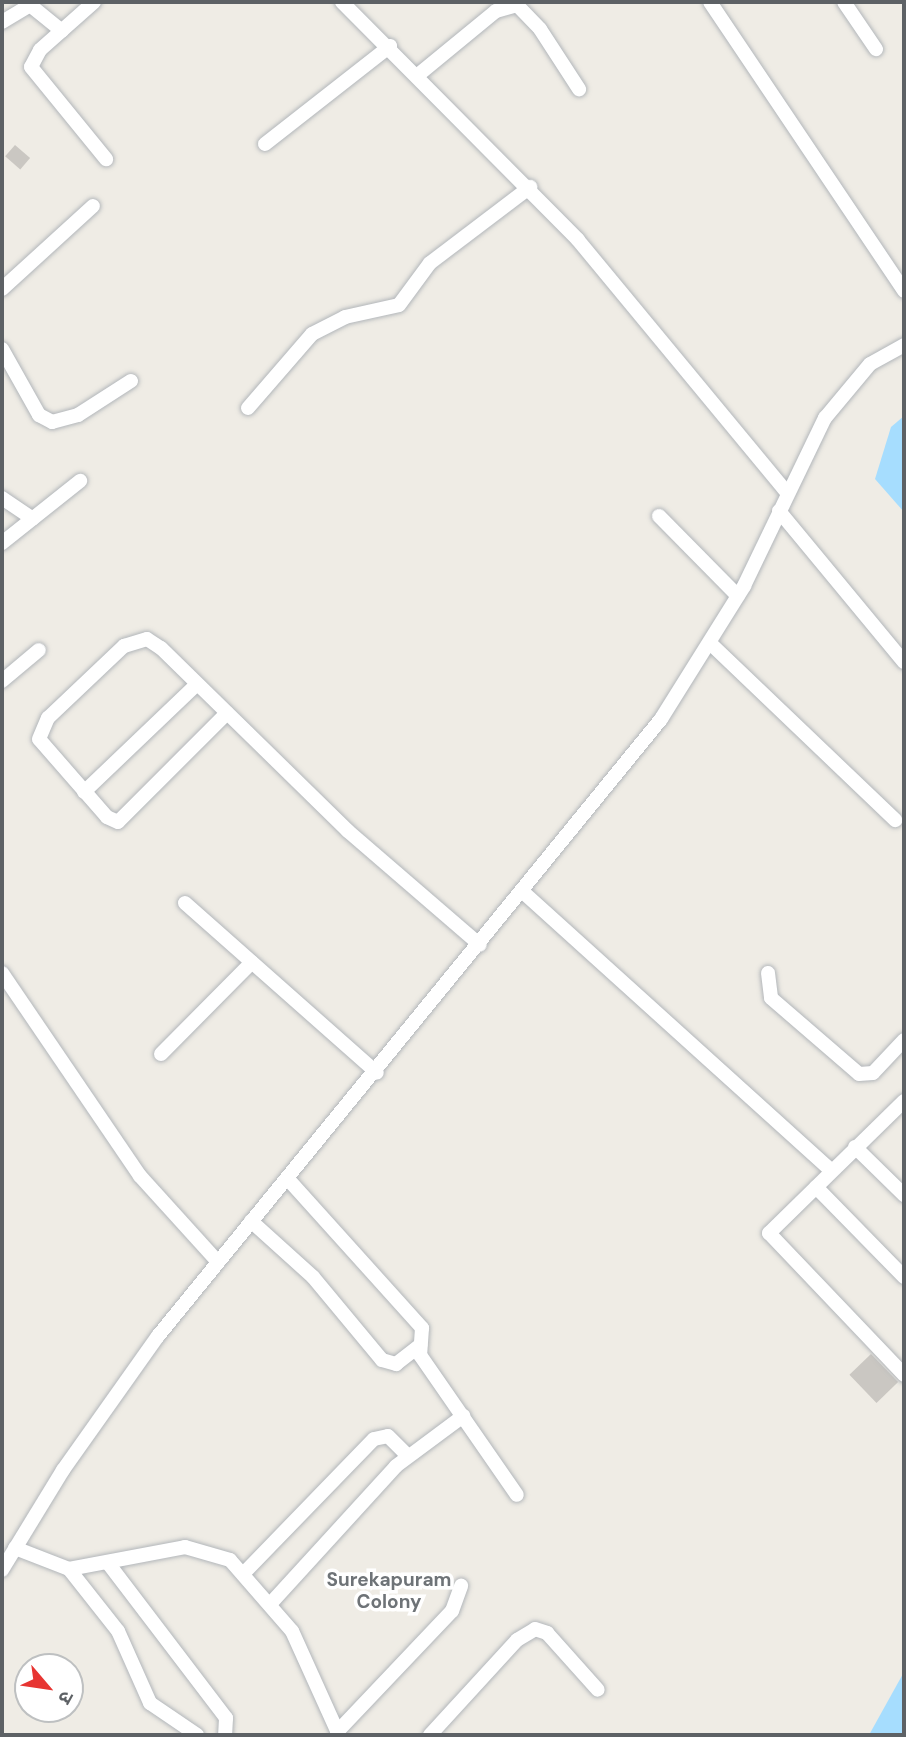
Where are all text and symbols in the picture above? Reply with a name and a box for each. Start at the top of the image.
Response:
district label: Surekapuram Colony [327,1569,451,1613]
north arrow [14,1653,84,1723]
text: उ [52,1687,80,1708]

